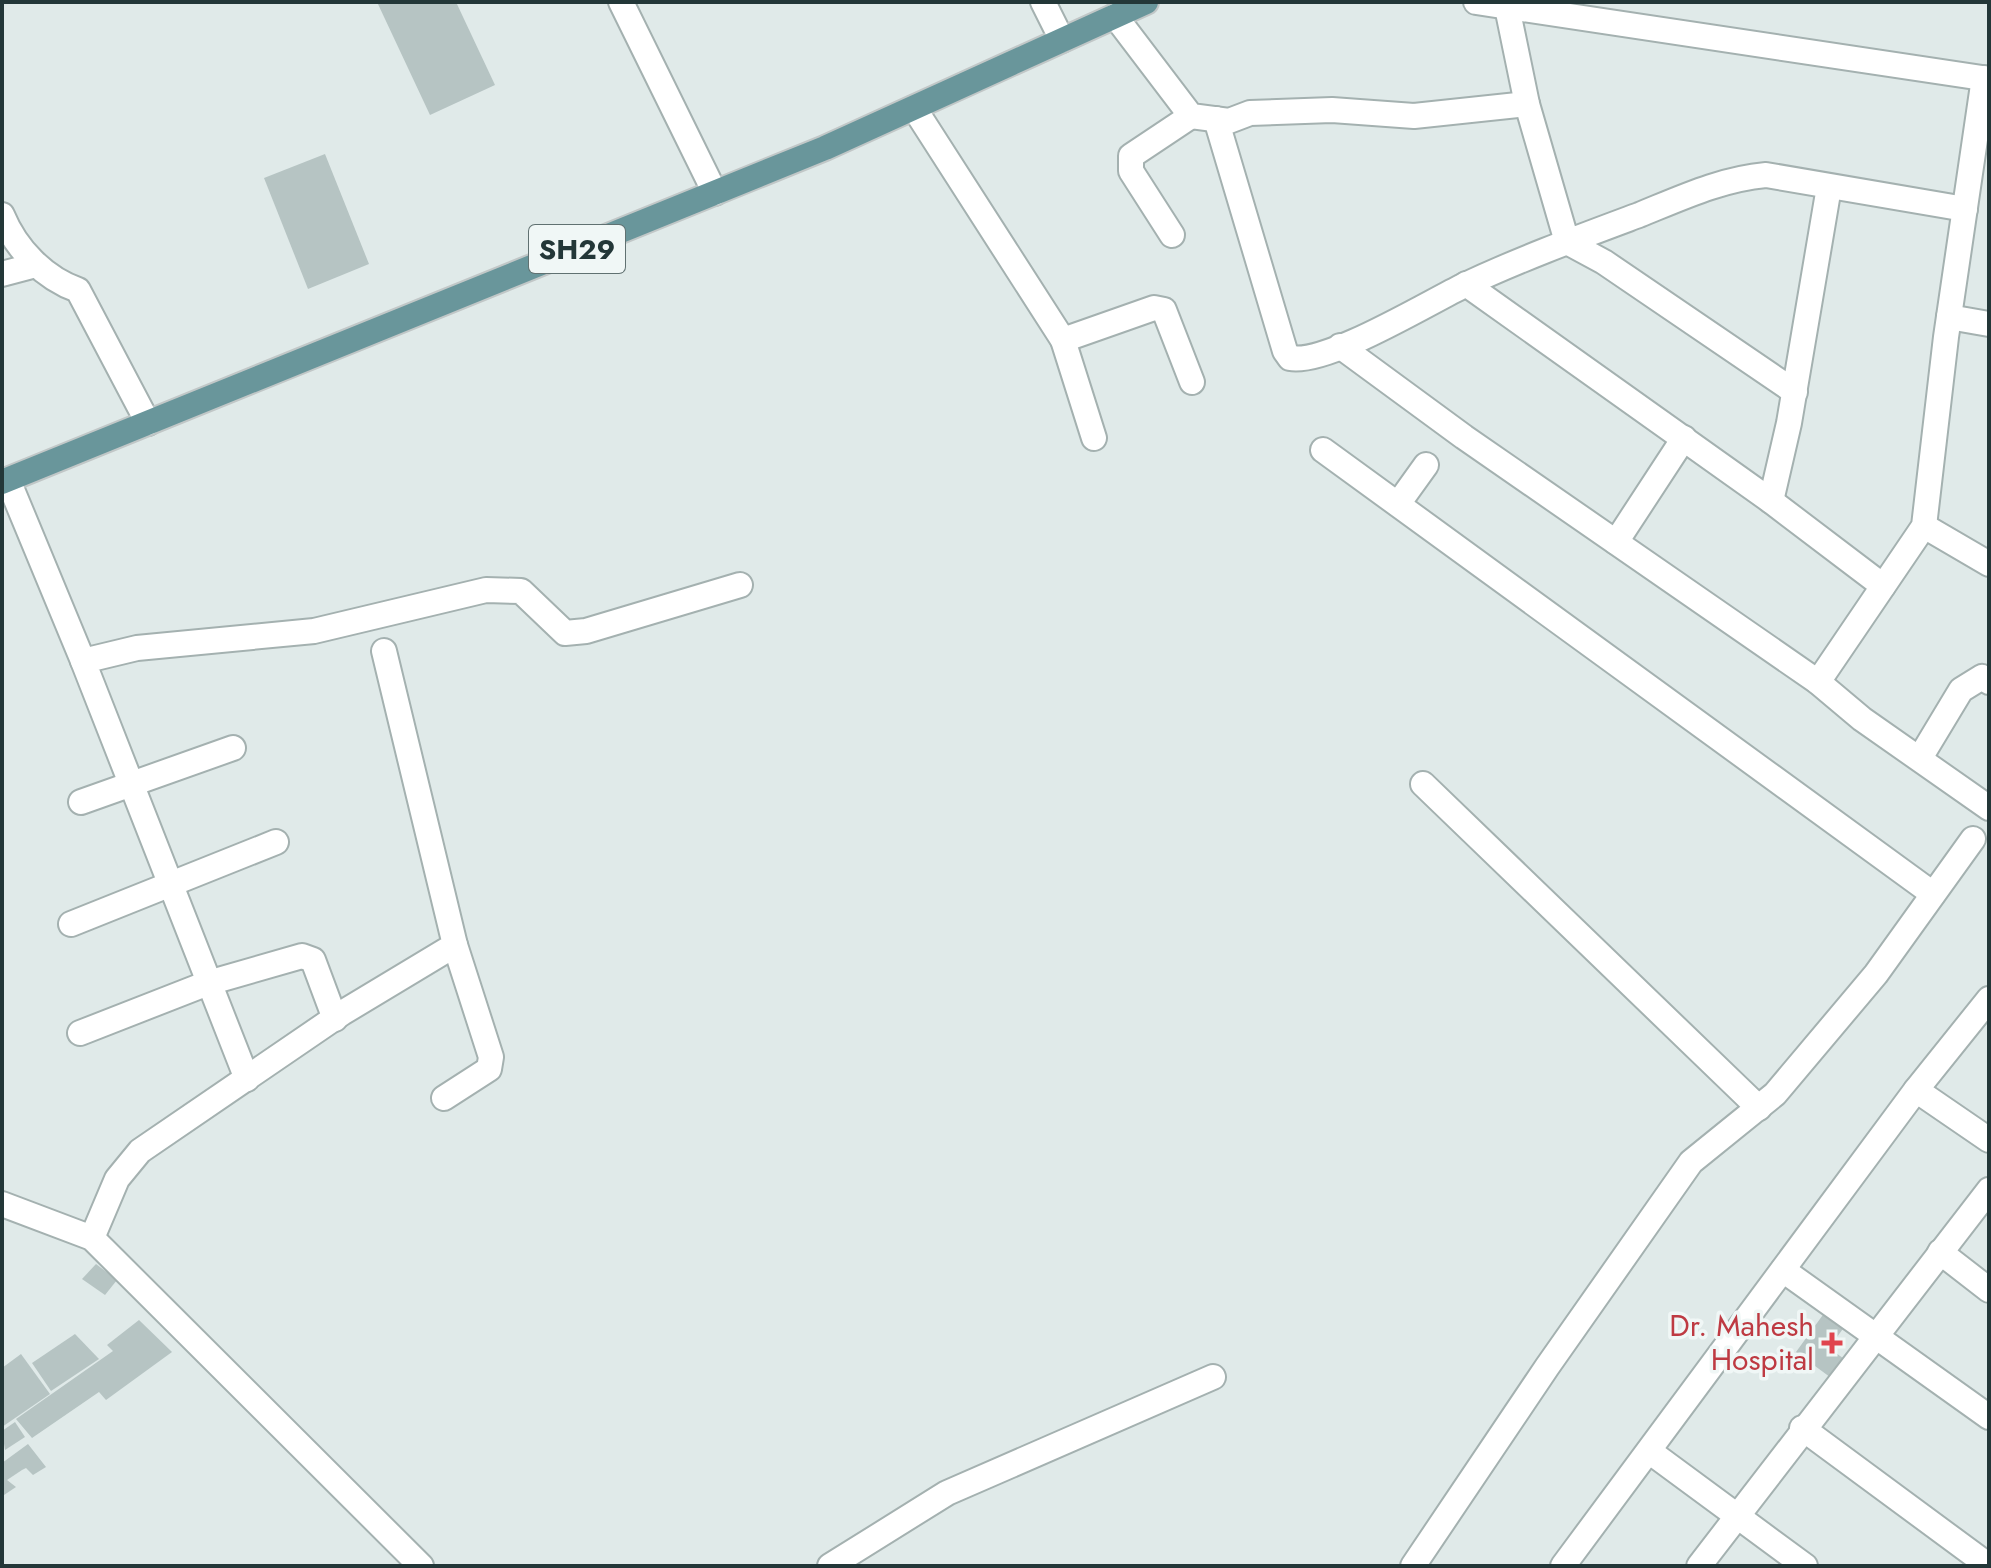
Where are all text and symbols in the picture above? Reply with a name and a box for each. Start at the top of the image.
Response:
road number: SH29 [529,225,625,273]
place label: Dr. Mahesh Hospital [1669,1304,1814,1381]
marker: Dr. Mahesh Hospital [1821,1332,1843,1354]

